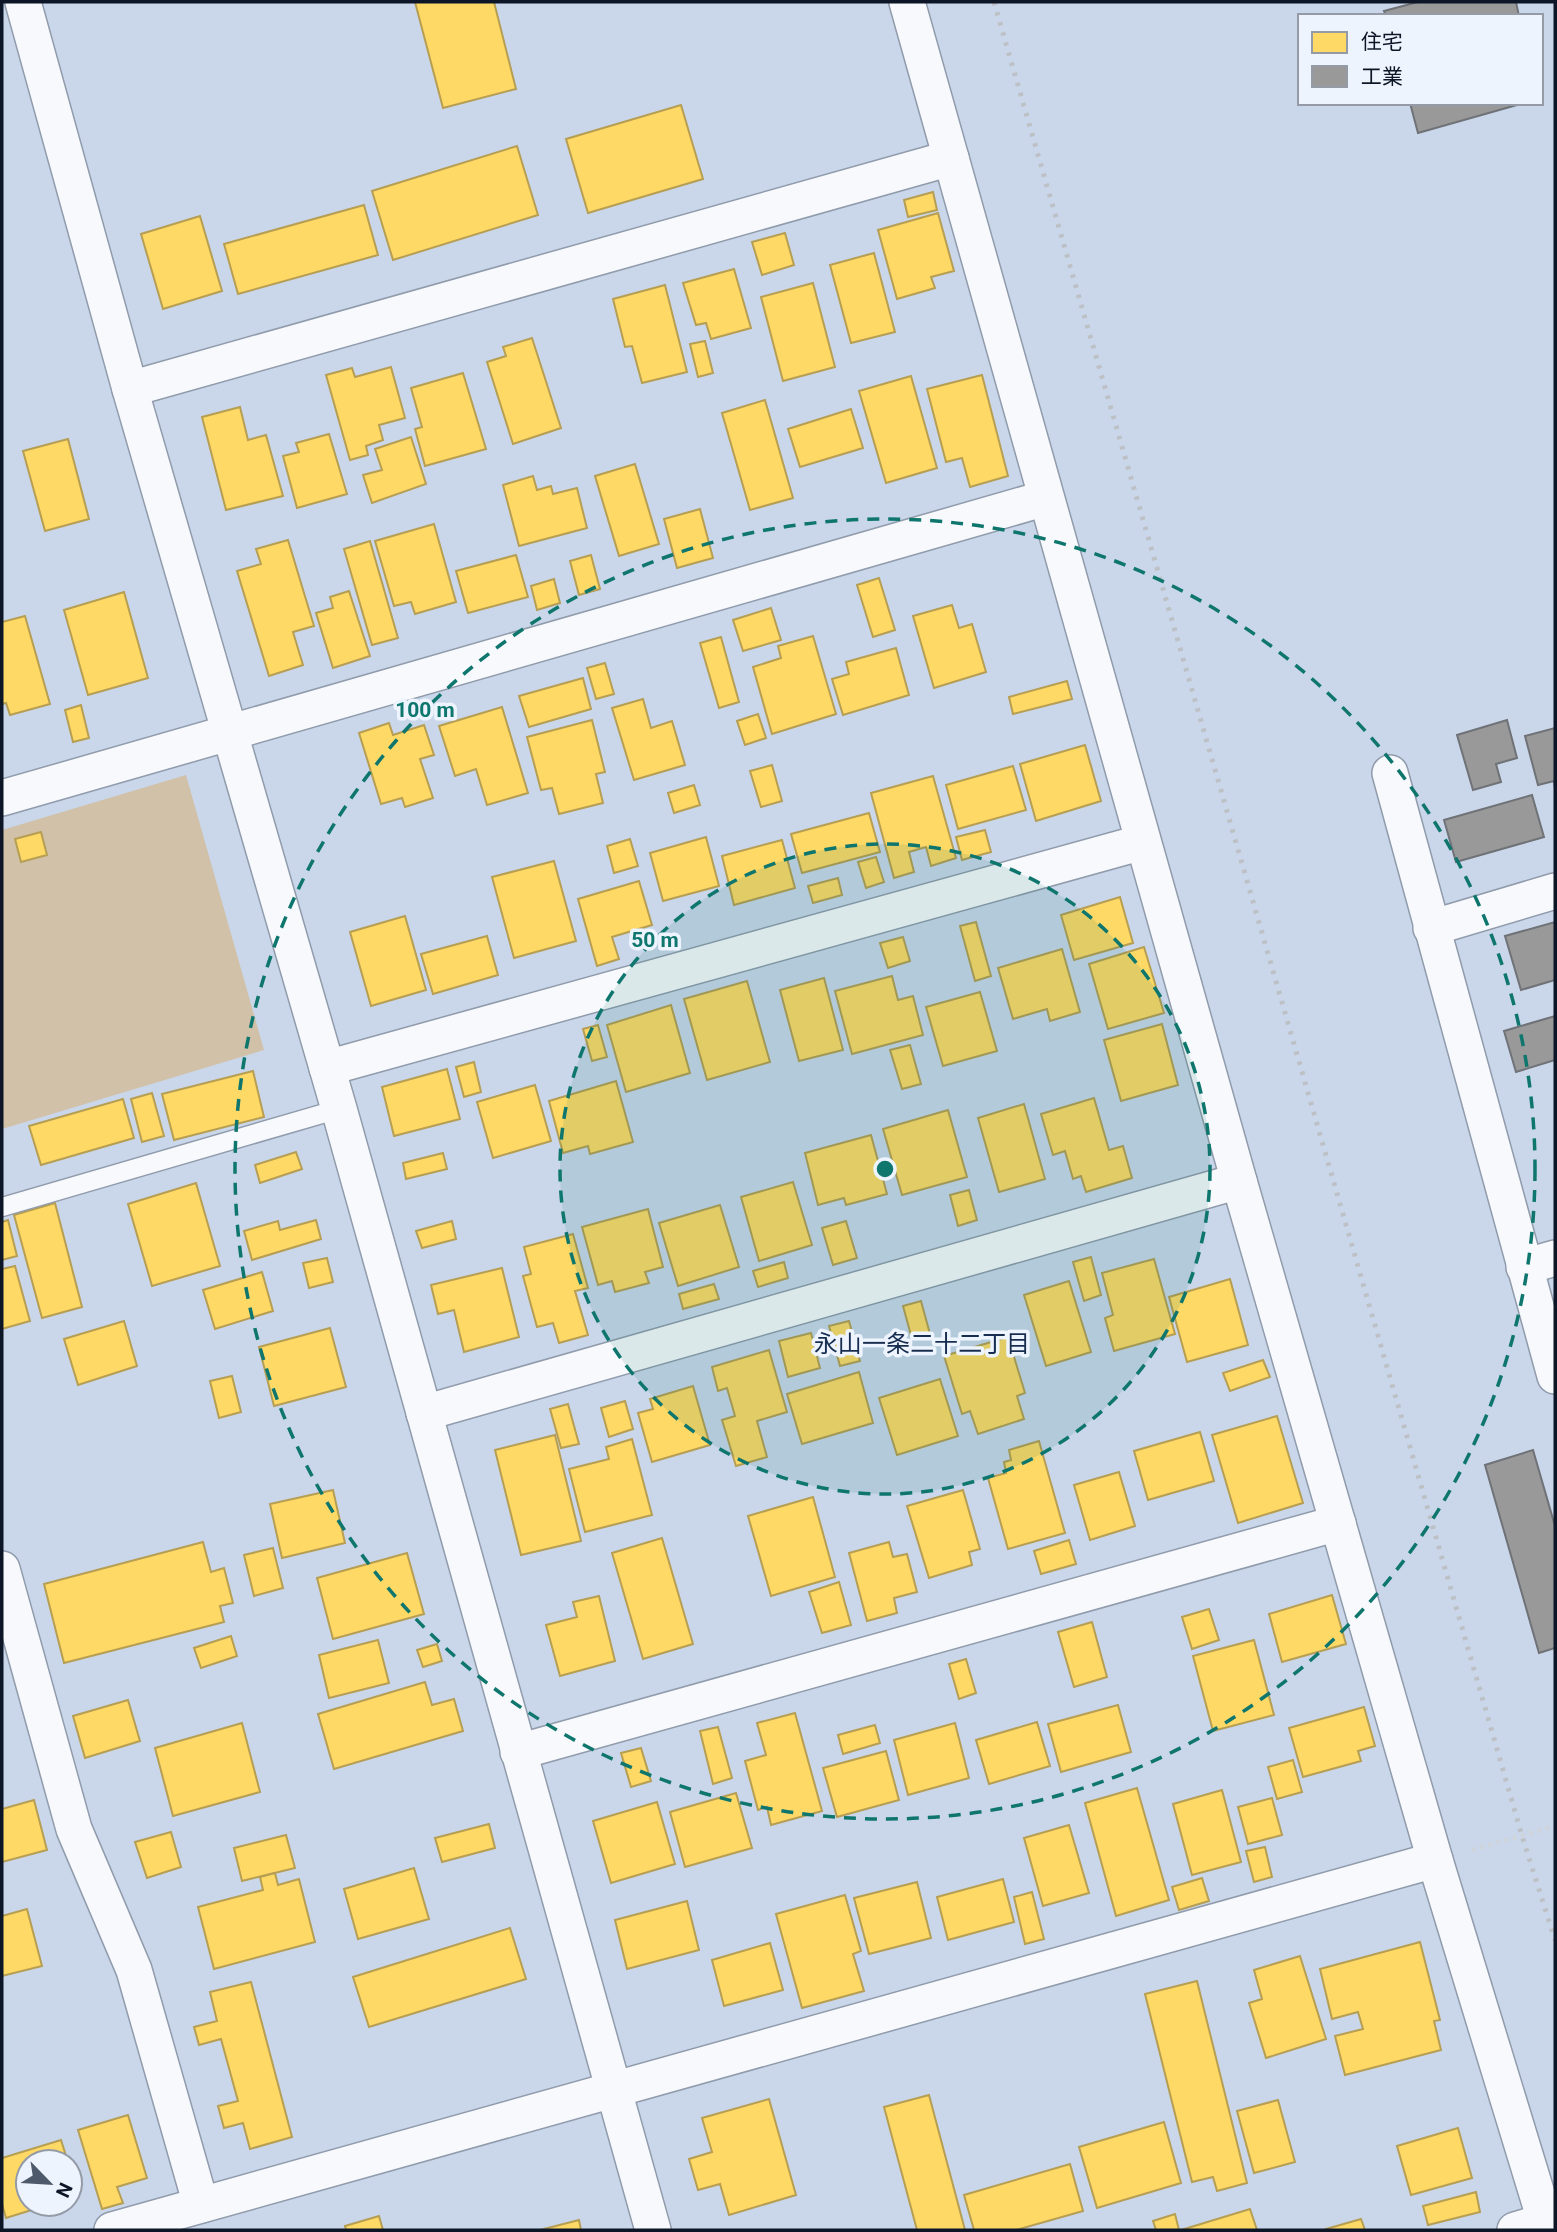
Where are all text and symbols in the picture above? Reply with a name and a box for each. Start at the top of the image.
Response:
legend [1298,14,1543,105]
text: 住宅 [1361,30,1403,54]
text: 工業 [1361,65,1403,89]
text: 100 m [395,698,455,722]
text: 50 m [631,928,679,952]
centre of rings [873,1157,897,1181]
district label: 永山一条二十二丁目 [814,1330,1030,1358]
north arrow [14,2148,84,2218]
text: N [51,2179,77,2201]

